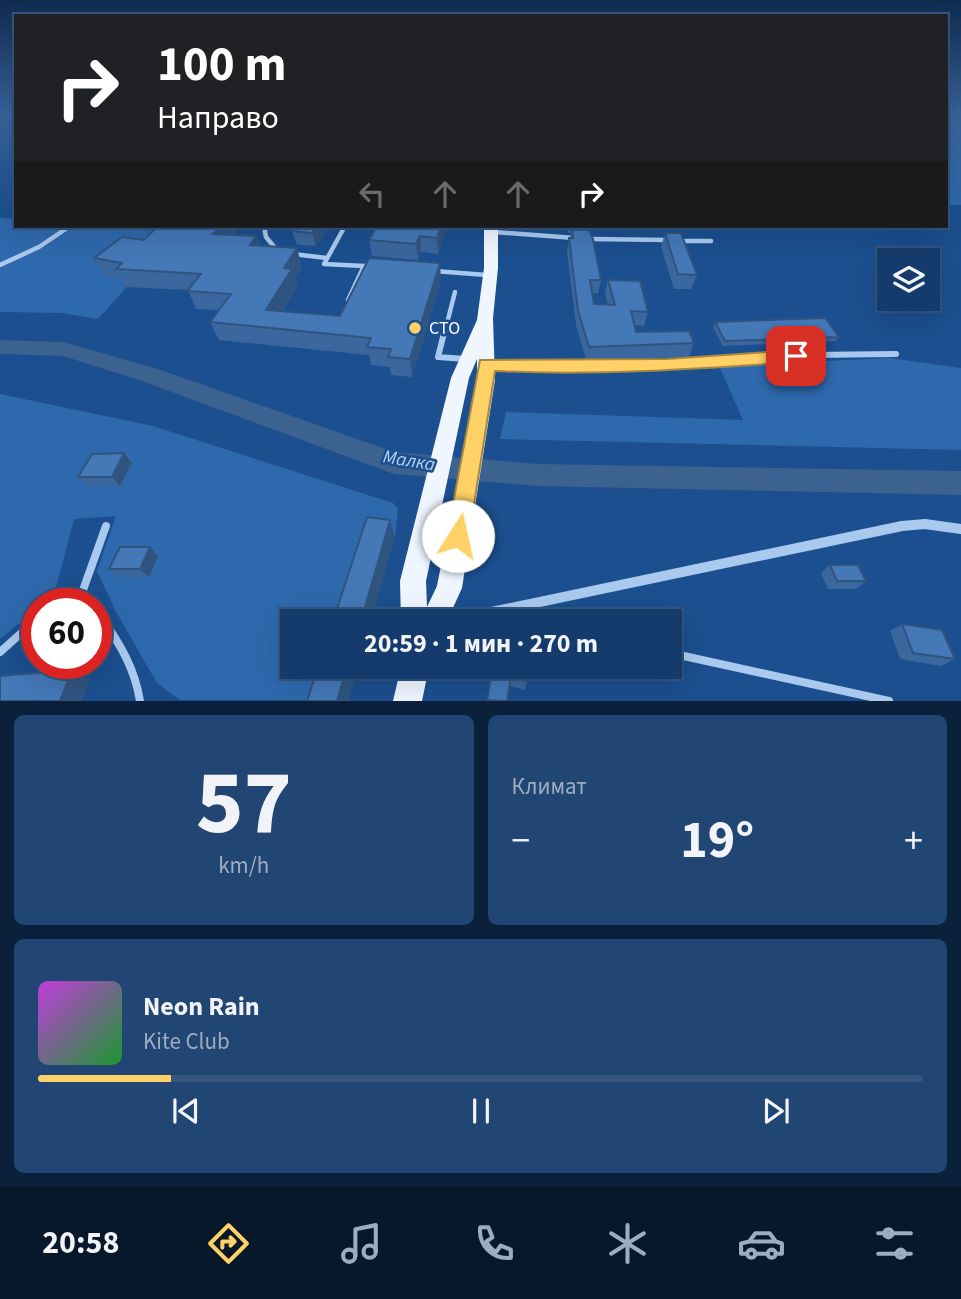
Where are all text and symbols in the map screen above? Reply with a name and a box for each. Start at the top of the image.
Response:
text: 100 m [157,30,286,100]
icon: right [42,42,133,133]
text: Направо [157,95,279,141]
icon: left [353,175,391,213]
icon: ahead [426,175,464,213]
icon: ahead [499,175,537,213]
icon: right [572,175,610,213]
map controls [877,248,940,311]
button: layers [877,248,940,311]
place label: СТО [429,316,460,341]
marker: СТО [407,320,423,336]
pin [766,326,826,386]
icon: arrive [777,337,815,375]
water label: Малка [381,444,437,478]
position arrow [421,499,495,573]
speed limit sign: 60 [21,588,112,679]
text: 20:59 · 1 мин · 270 m [364,625,598,662]
text: 57 [196,739,292,868]
text: Климат [512,770,587,803]
text: 19° [680,804,754,878]
text: − [512,814,530,868]
text: + [904,814,923,868]
text: km/h [218,849,269,882]
text: Neon Rain [143,988,260,1025]
text: Kite Club [143,1025,230,1058]
icon: previous [167,1092,205,1130]
icon: pause [462,1092,500,1130]
icon: next [757,1092,795,1130]
icon: directions [204,1219,253,1268]
icon: music [337,1219,386,1268]
icon: phone [470,1219,519,1268]
icon: climate [603,1219,652,1268]
icon: car [737,1219,786,1268]
icon: filters [870,1219,919,1268]
text: 20:58 [42,1220,119,1266]

